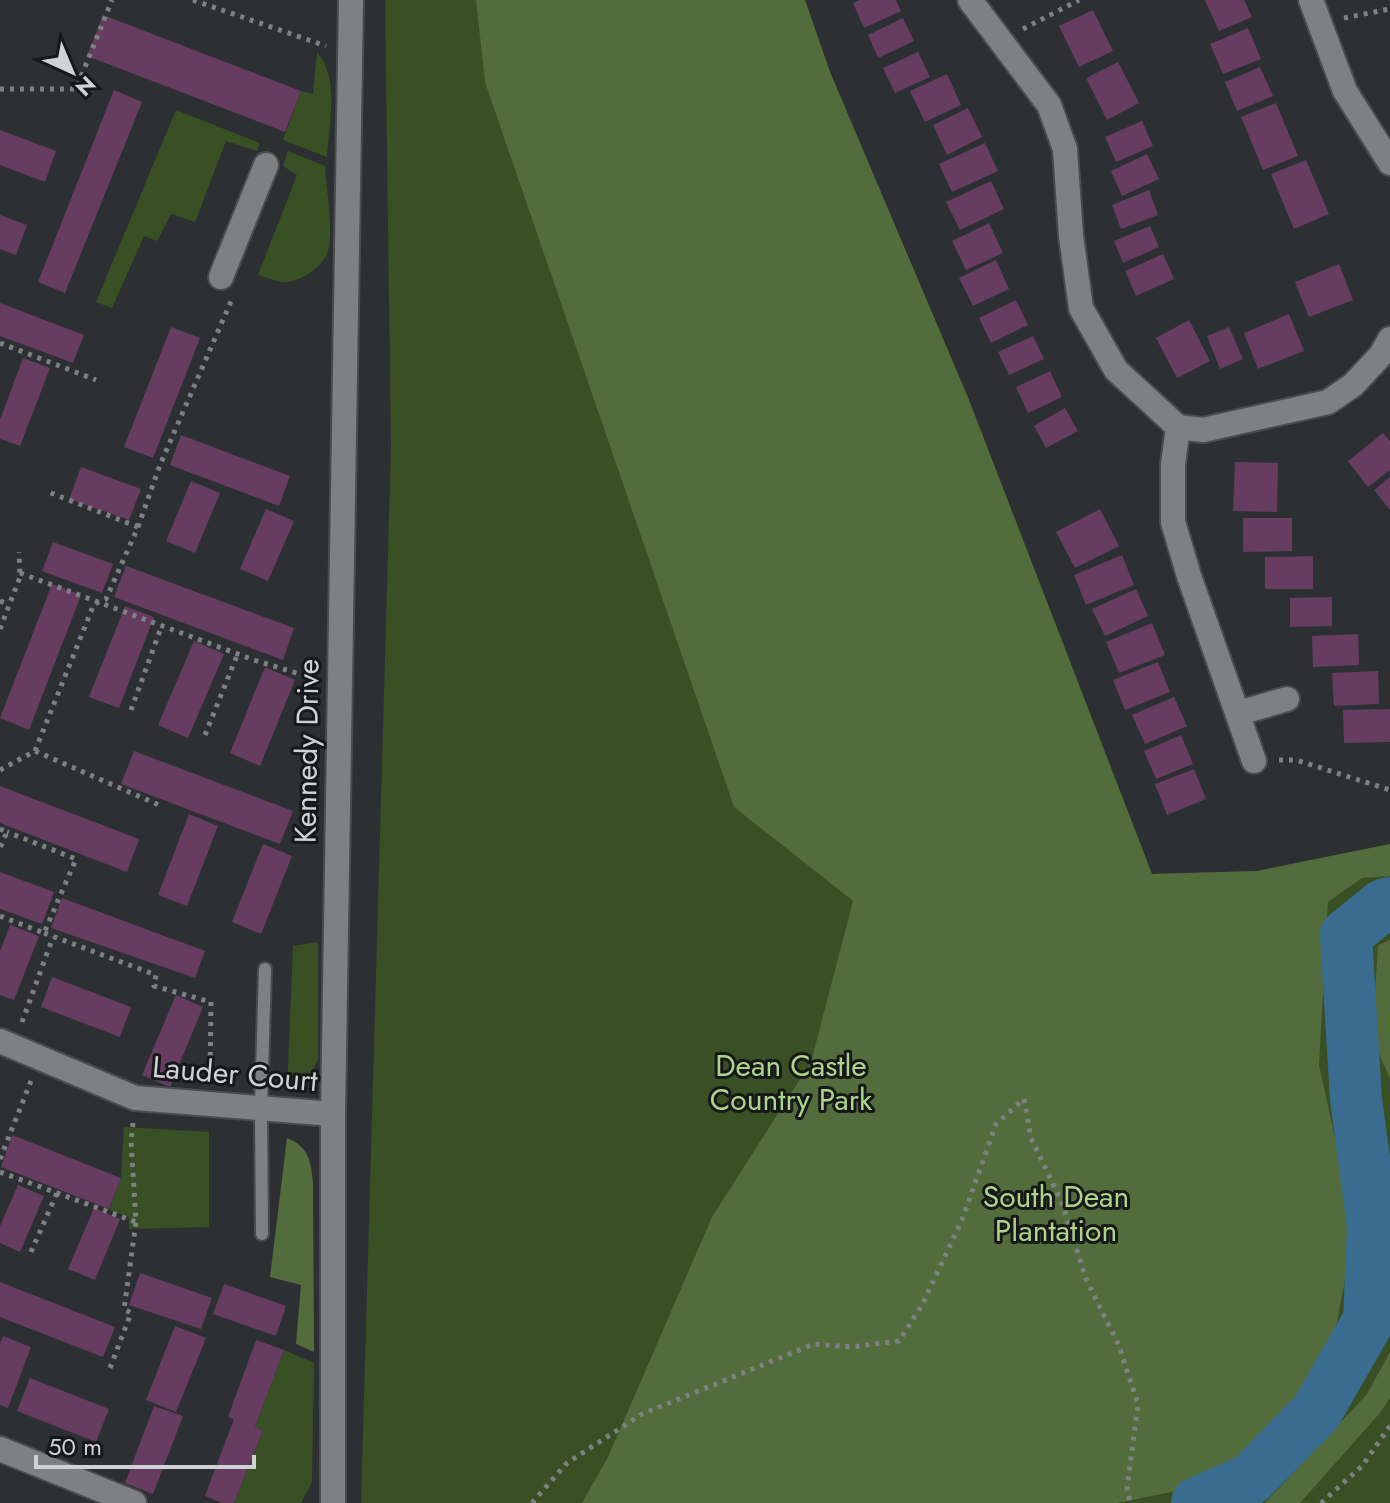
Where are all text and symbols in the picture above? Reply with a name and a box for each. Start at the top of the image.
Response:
north arrow [32,32,112,112]
text: N [68,69,103,104]
street label: Kennedy Drive [283,658,330,844]
park label: Dean Castle Country Park [710,1044,873,1121]
street label: Lauder Court [151,1045,320,1102]
park label: South Dean Plantation [983,1175,1129,1252]
scale bar [36,1419,254,1469]
text: 50 m [48,1429,102,1464]

